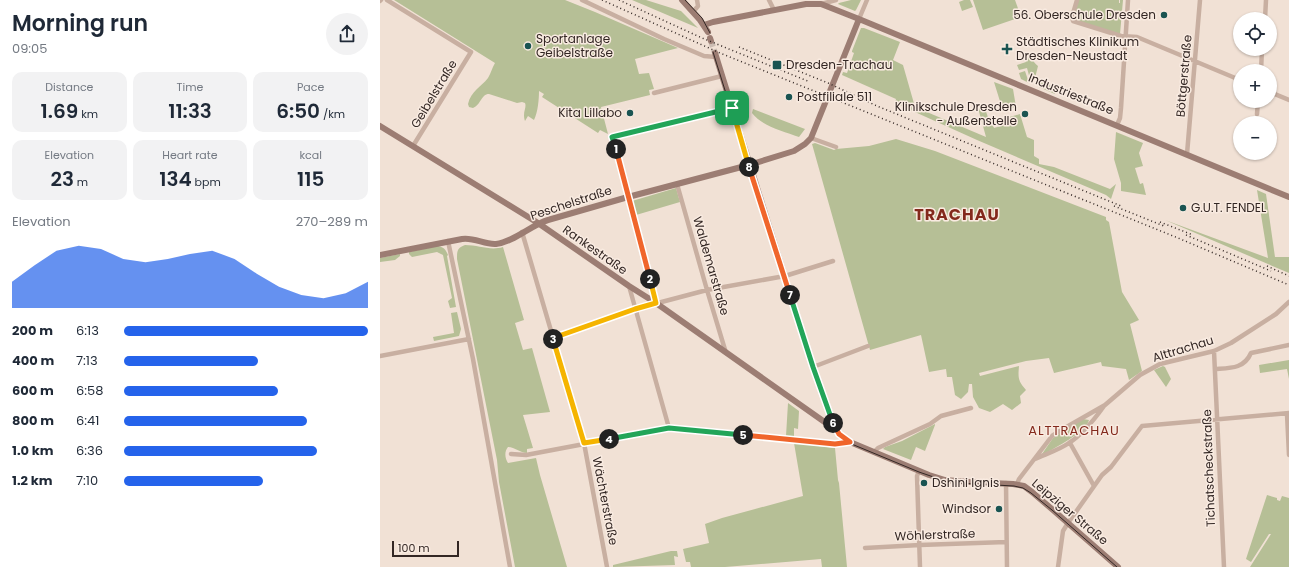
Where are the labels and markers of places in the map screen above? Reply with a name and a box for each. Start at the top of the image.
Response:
place label: 56. Oberschule Dresden [1013,6,1156,23]
marker: 56. Oberschule Dresden [1159,10,1169,20]
place label: Sportanlage Geibelstraße [536,30,613,61]
place label: Städtisches Klinikum Dresden-Neustadt [1016,33,1139,64]
marker: Sportanlage Geibelstraße [523,41,533,51]
marker: Städtisches Klinikum Dresden-Neustadt [1001,43,1013,55]
place label: Dresden-Trachau [786,56,892,73]
marker: Dresden-Trachau [771,59,783,71]
place label: Postfiliale 511 [797,88,872,105]
pin [715,91,749,125]
marker: Postfiliale 511 [784,92,794,102]
place label: Klinikschule Dresden - Außenstelle [895,98,1017,129]
place label: Kita Lillabo [558,104,622,121]
marker: Kita Lillabo [625,108,635,118]
marker: Klinikschule Dresden - Außenstelle [1020,109,1030,119]
pin: 1 [606,139,626,159]
pin: 8 [739,157,759,177]
place label: G.U.T. FENDEL [1191,199,1266,216]
marker: G.U.T. FENDEL [1178,203,1188,213]
pin: 2 [640,269,660,289]
pin: 7 [780,285,800,305]
pin: 3 [543,329,563,349]
pin: 6 [823,413,843,433]
pin: 5 [733,425,753,445]
pin: 4 [599,429,619,449]
place label: Dshini Ignis [932,474,999,491]
marker: Dshini Ignis [919,478,929,488]
place label: Windsor [942,500,992,517]
marker: Windsor [994,504,1004,514]

